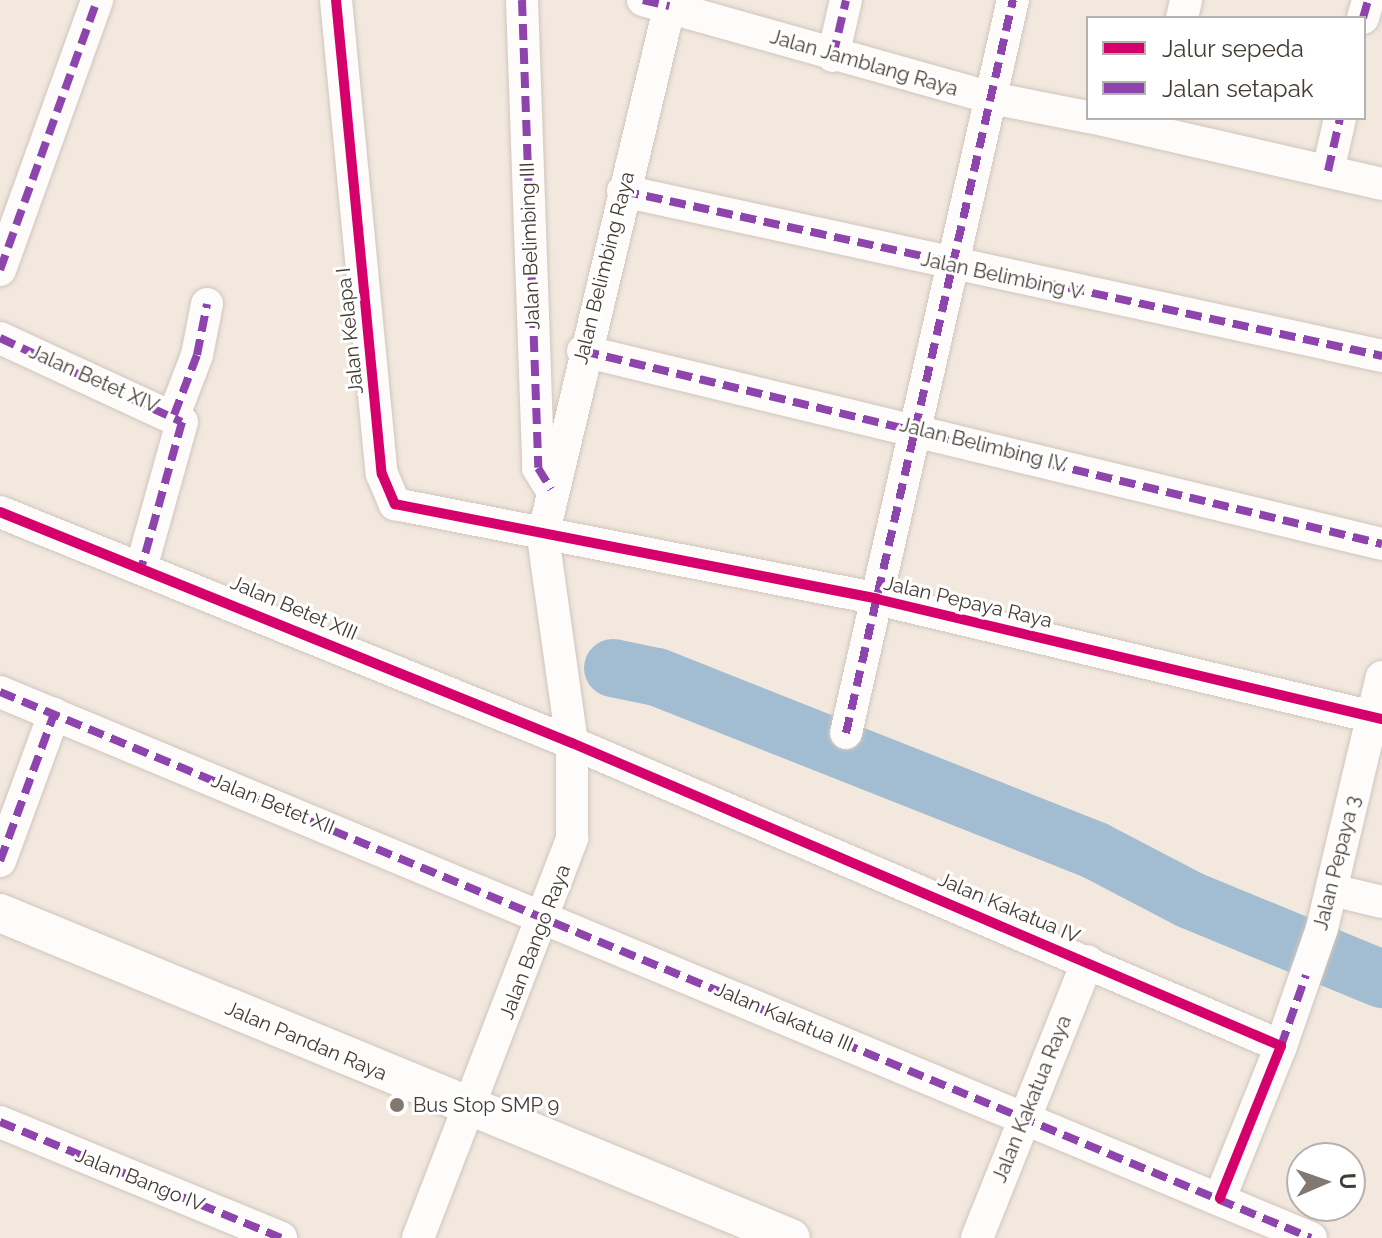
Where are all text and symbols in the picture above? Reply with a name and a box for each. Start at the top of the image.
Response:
legend [1086,16,1366,120]
street label: Jalan Jamblang Raya [767,25,961,101]
text: Jalur sepeda [1162,34,1304,63]
text: Jalan setapak [1162,74,1313,103]
street label: Jalan Belimbing III [515,162,545,330]
street label: Jalan Belimbing Raya [568,169,640,367]
street label: Jalan Belimbing V [918,247,1086,305]
street label: Jalan Kelapa I [331,267,369,395]
street label: Jalan Betet XIV [25,340,163,418]
street label: Jalan Belimbing IV [897,413,1069,477]
street label: Jalan Betet XIII [227,570,361,646]
street label: Jalan Pepaya Raya [882,571,1054,633]
street label: Jalan Betet XII [208,768,338,840]
street label: Jalan Pepaya 3 [1309,793,1365,933]
street label: Jalan Bango Raya [494,861,576,1023]
street label: Jalan Kakatua IV [934,867,1084,949]
street label: Jalan Kakatua III [711,977,857,1057]
street label: Jalan Pandan Raya [222,996,390,1086]
street label: Jalan Kakatua Raya [988,1012,1076,1186]
place label: Bus Stop SMP 9 [413,1093,560,1117]
marker: Bus Stop SMP 9 [388,1096,406,1114]
north arrow [1286,1142,1366,1222]
street label: Jalan Bango IV [72,1143,208,1217]
text: U [1335,1173,1361,1190]

